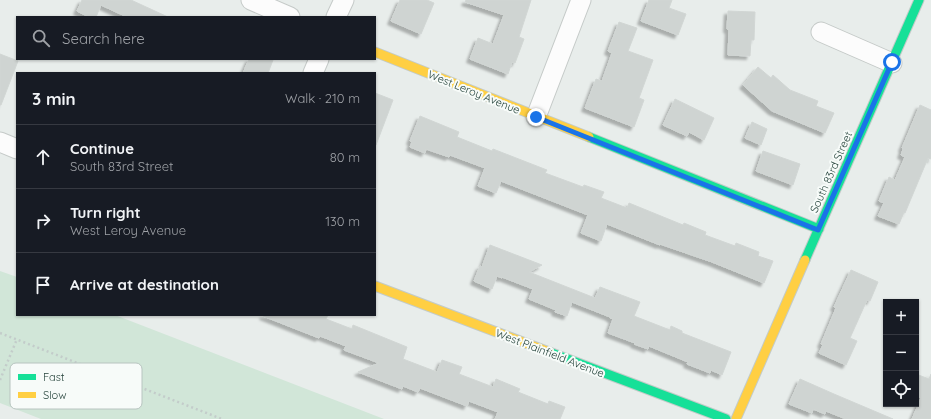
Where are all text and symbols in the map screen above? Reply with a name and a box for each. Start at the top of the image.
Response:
search box [16,16,376,60]
icon: search [30,27,52,49]
text: Search here [62,29,145,48]
route start [883,53,901,71]
street label: West Leroy Avenue [426,67,522,117]
text: 3 min [32,88,76,109]
text: Walk · 210 m [285,90,360,106]
route end [527,108,545,126]
street label: South 83rd Street [807,129,855,215]
text: Continue [70,139,134,158]
icon: ahead [32,146,54,168]
text: 80 m [330,149,360,165]
text: South 83rd Street [70,158,173,174]
text: Turn right [70,203,141,222]
icon: right [32,210,54,232]
text: 130 m [325,213,360,229]
text: West Leroy Avenue [70,222,186,238]
icon: arrive [32,274,54,296]
text: Arrive at destination [70,275,219,294]
map controls [883,299,919,407]
button: + [883,299,919,335]
street label: West Plainfield Avenue [494,326,606,380]
button: − [883,335,919,371]
legend [10,363,142,409]
text: Fast [43,370,65,384]
button: locate [883,371,919,407]
text: Slow [43,388,67,402]

